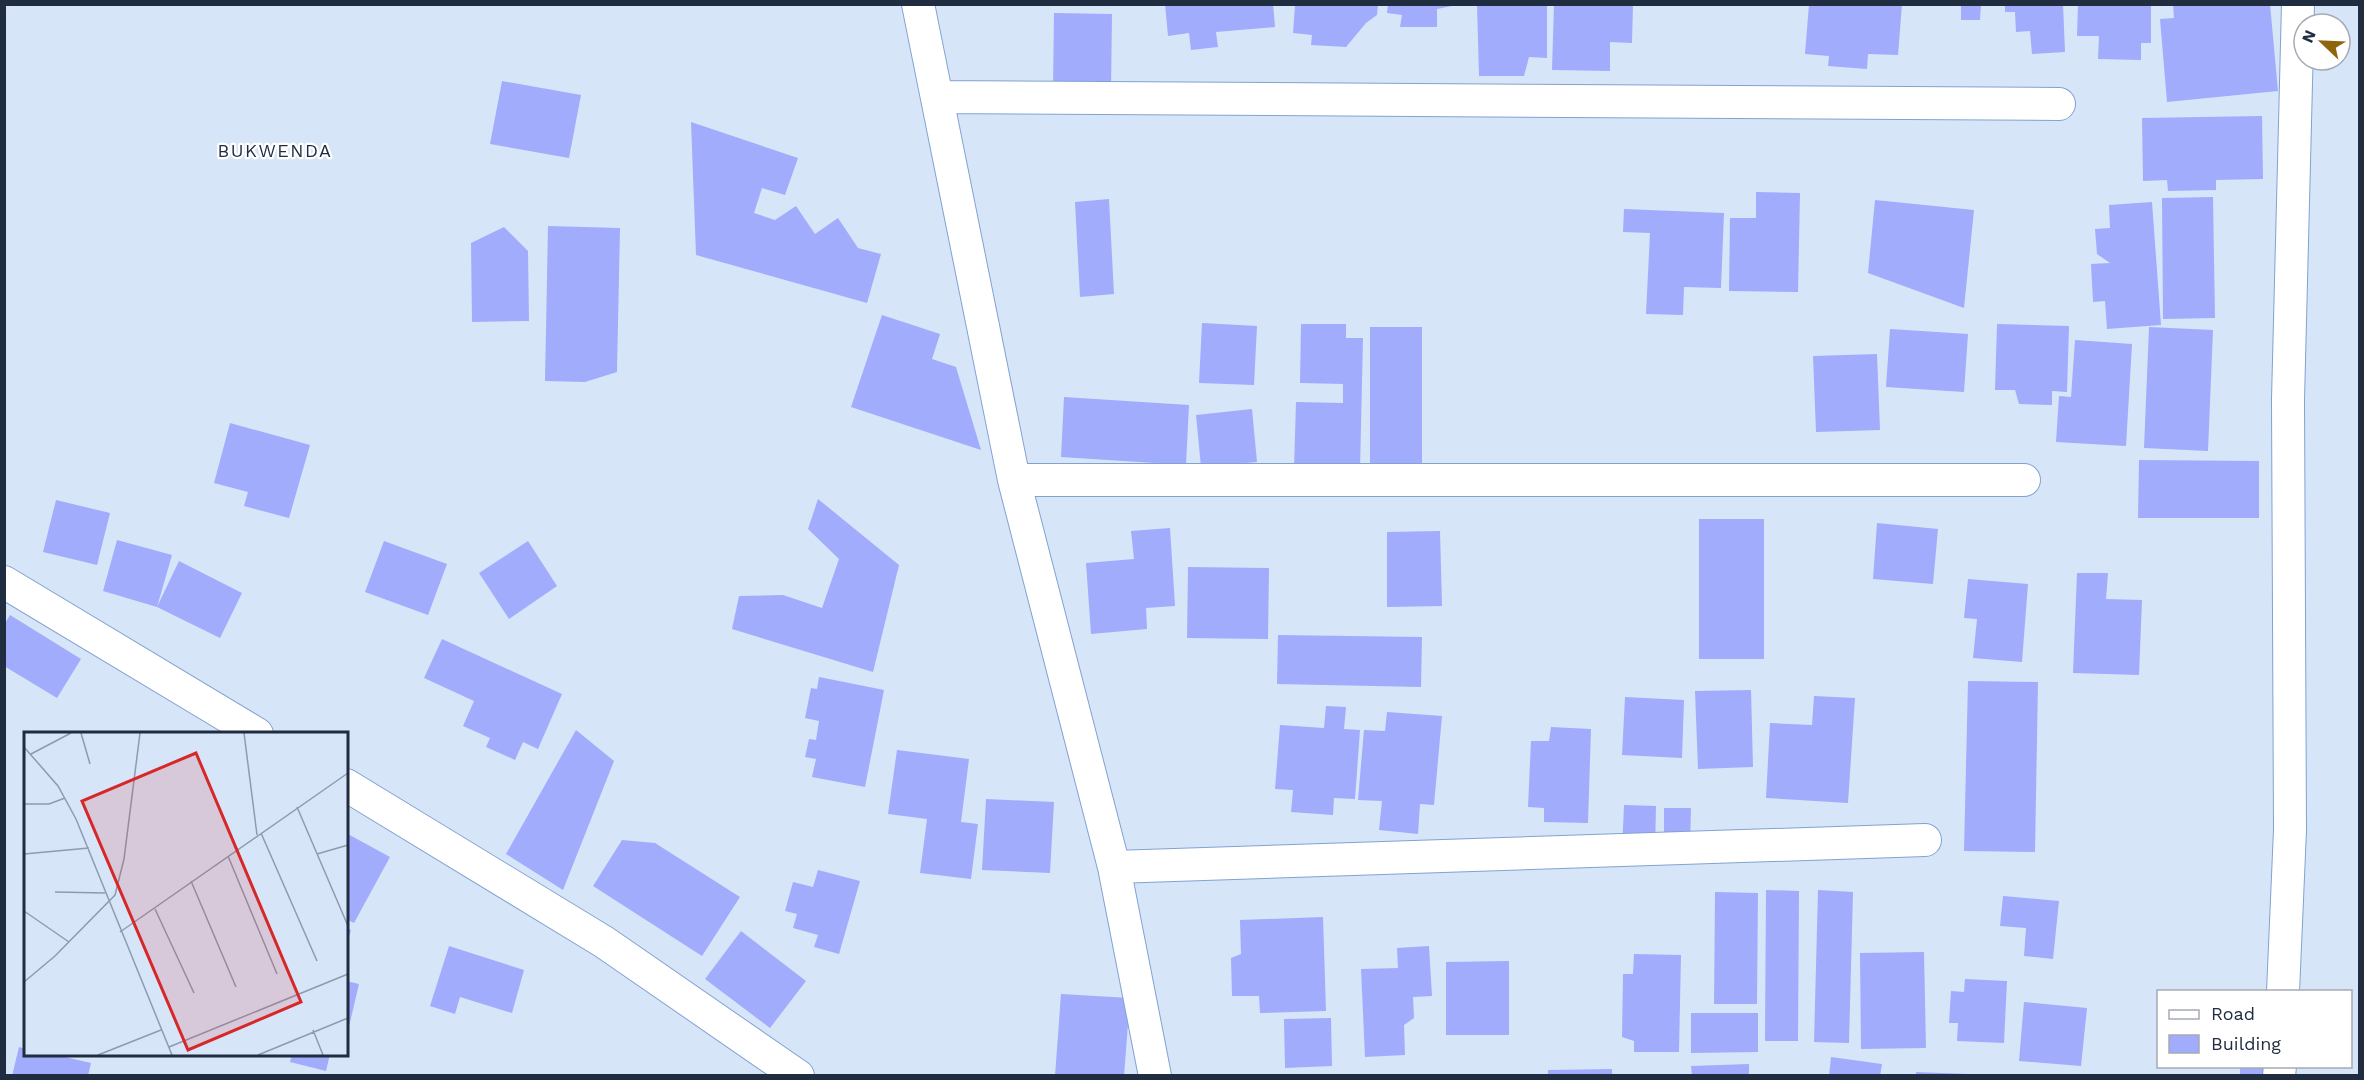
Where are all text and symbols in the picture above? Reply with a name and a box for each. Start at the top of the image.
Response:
north arrow [2292,12,2352,72]
text: N [2298,27,2320,46]
district label: BUKWENDA [218,140,332,161]
inset map [24,732,348,1056]
legend [2157,990,2352,1068]
text: Road [2211,1003,2255,1024]
text: Building [2211,1033,2281,1054]

